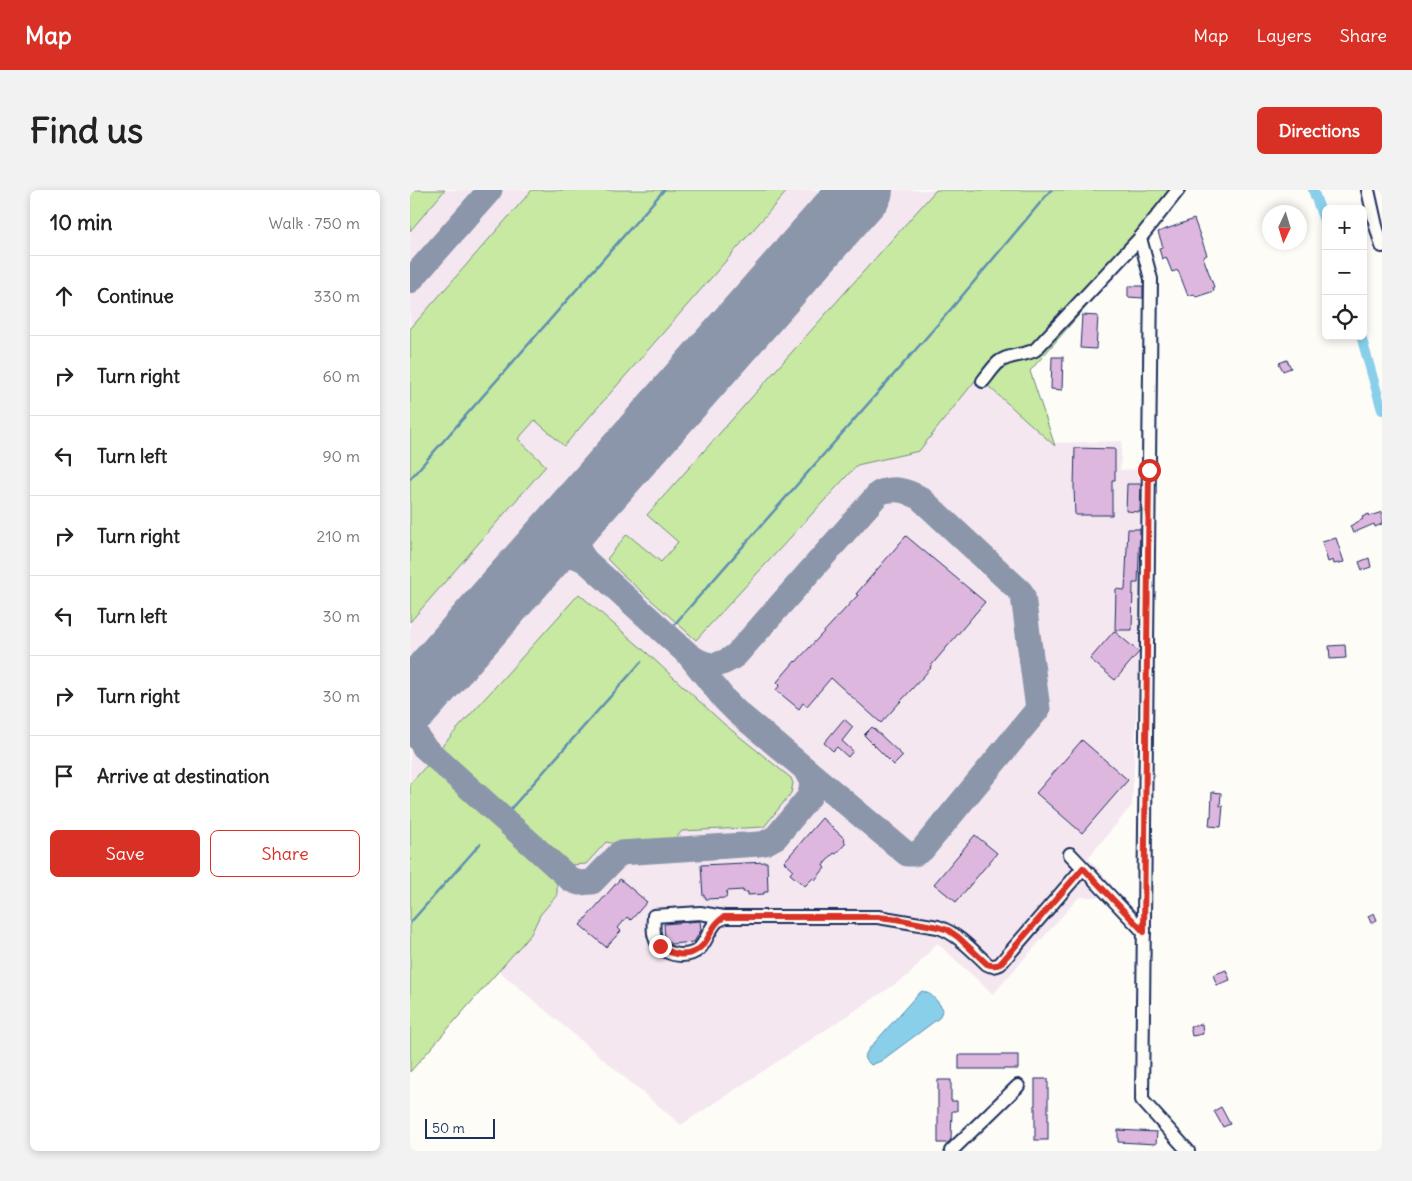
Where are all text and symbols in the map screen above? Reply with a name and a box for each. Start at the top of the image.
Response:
text: Map [25,20,72,50]
text: Map [1193,24,1228,47]
text: Layers [1256,24,1312,47]
text: Share [1340,24,1387,47]
button: Directions [1257,107,1382,154]
text: Find us [30,108,143,152]
north arrow [1262,205,1307,250]
map controls [1322,205,1367,340]
button: + [1322,205,1367,250]
text: 10 min [50,209,112,236]
text: Walk · 750 m [269,213,360,233]
button: − [1322,250,1367,295]
icon: ahead [50,282,78,310]
text: Continue [97,284,174,308]
text: 330 m [313,286,360,306]
button: locate [1322,295,1367,340]
icon: right [50,362,78,390]
text: Turn right [97,364,180,388]
text: 60 m [322,366,360,386]
icon: left [50,442,78,470]
text: Turn left [97,444,167,468]
text: 90 m [322,446,360,466]
route start [1138,459,1161,482]
icon: right [50,522,78,550]
text: Turn right [97,524,180,548]
text: 210 m [317,526,360,546]
icon: left [50,602,78,630]
text: Turn left [97,604,167,628]
text: 30 m [323,606,360,626]
icon: right [50,682,78,710]
text: Turn right [97,684,180,708]
text: 30 m [323,686,360,706]
icon: arrive [50,762,78,790]
text: Arrive at destination [97,764,270,788]
button: Save [50,830,200,877]
button: Share [210,830,360,877]
route end [649,935,672,958]
scale bar [425,1116,495,1139]
text: 50 m [432,1119,465,1137]

